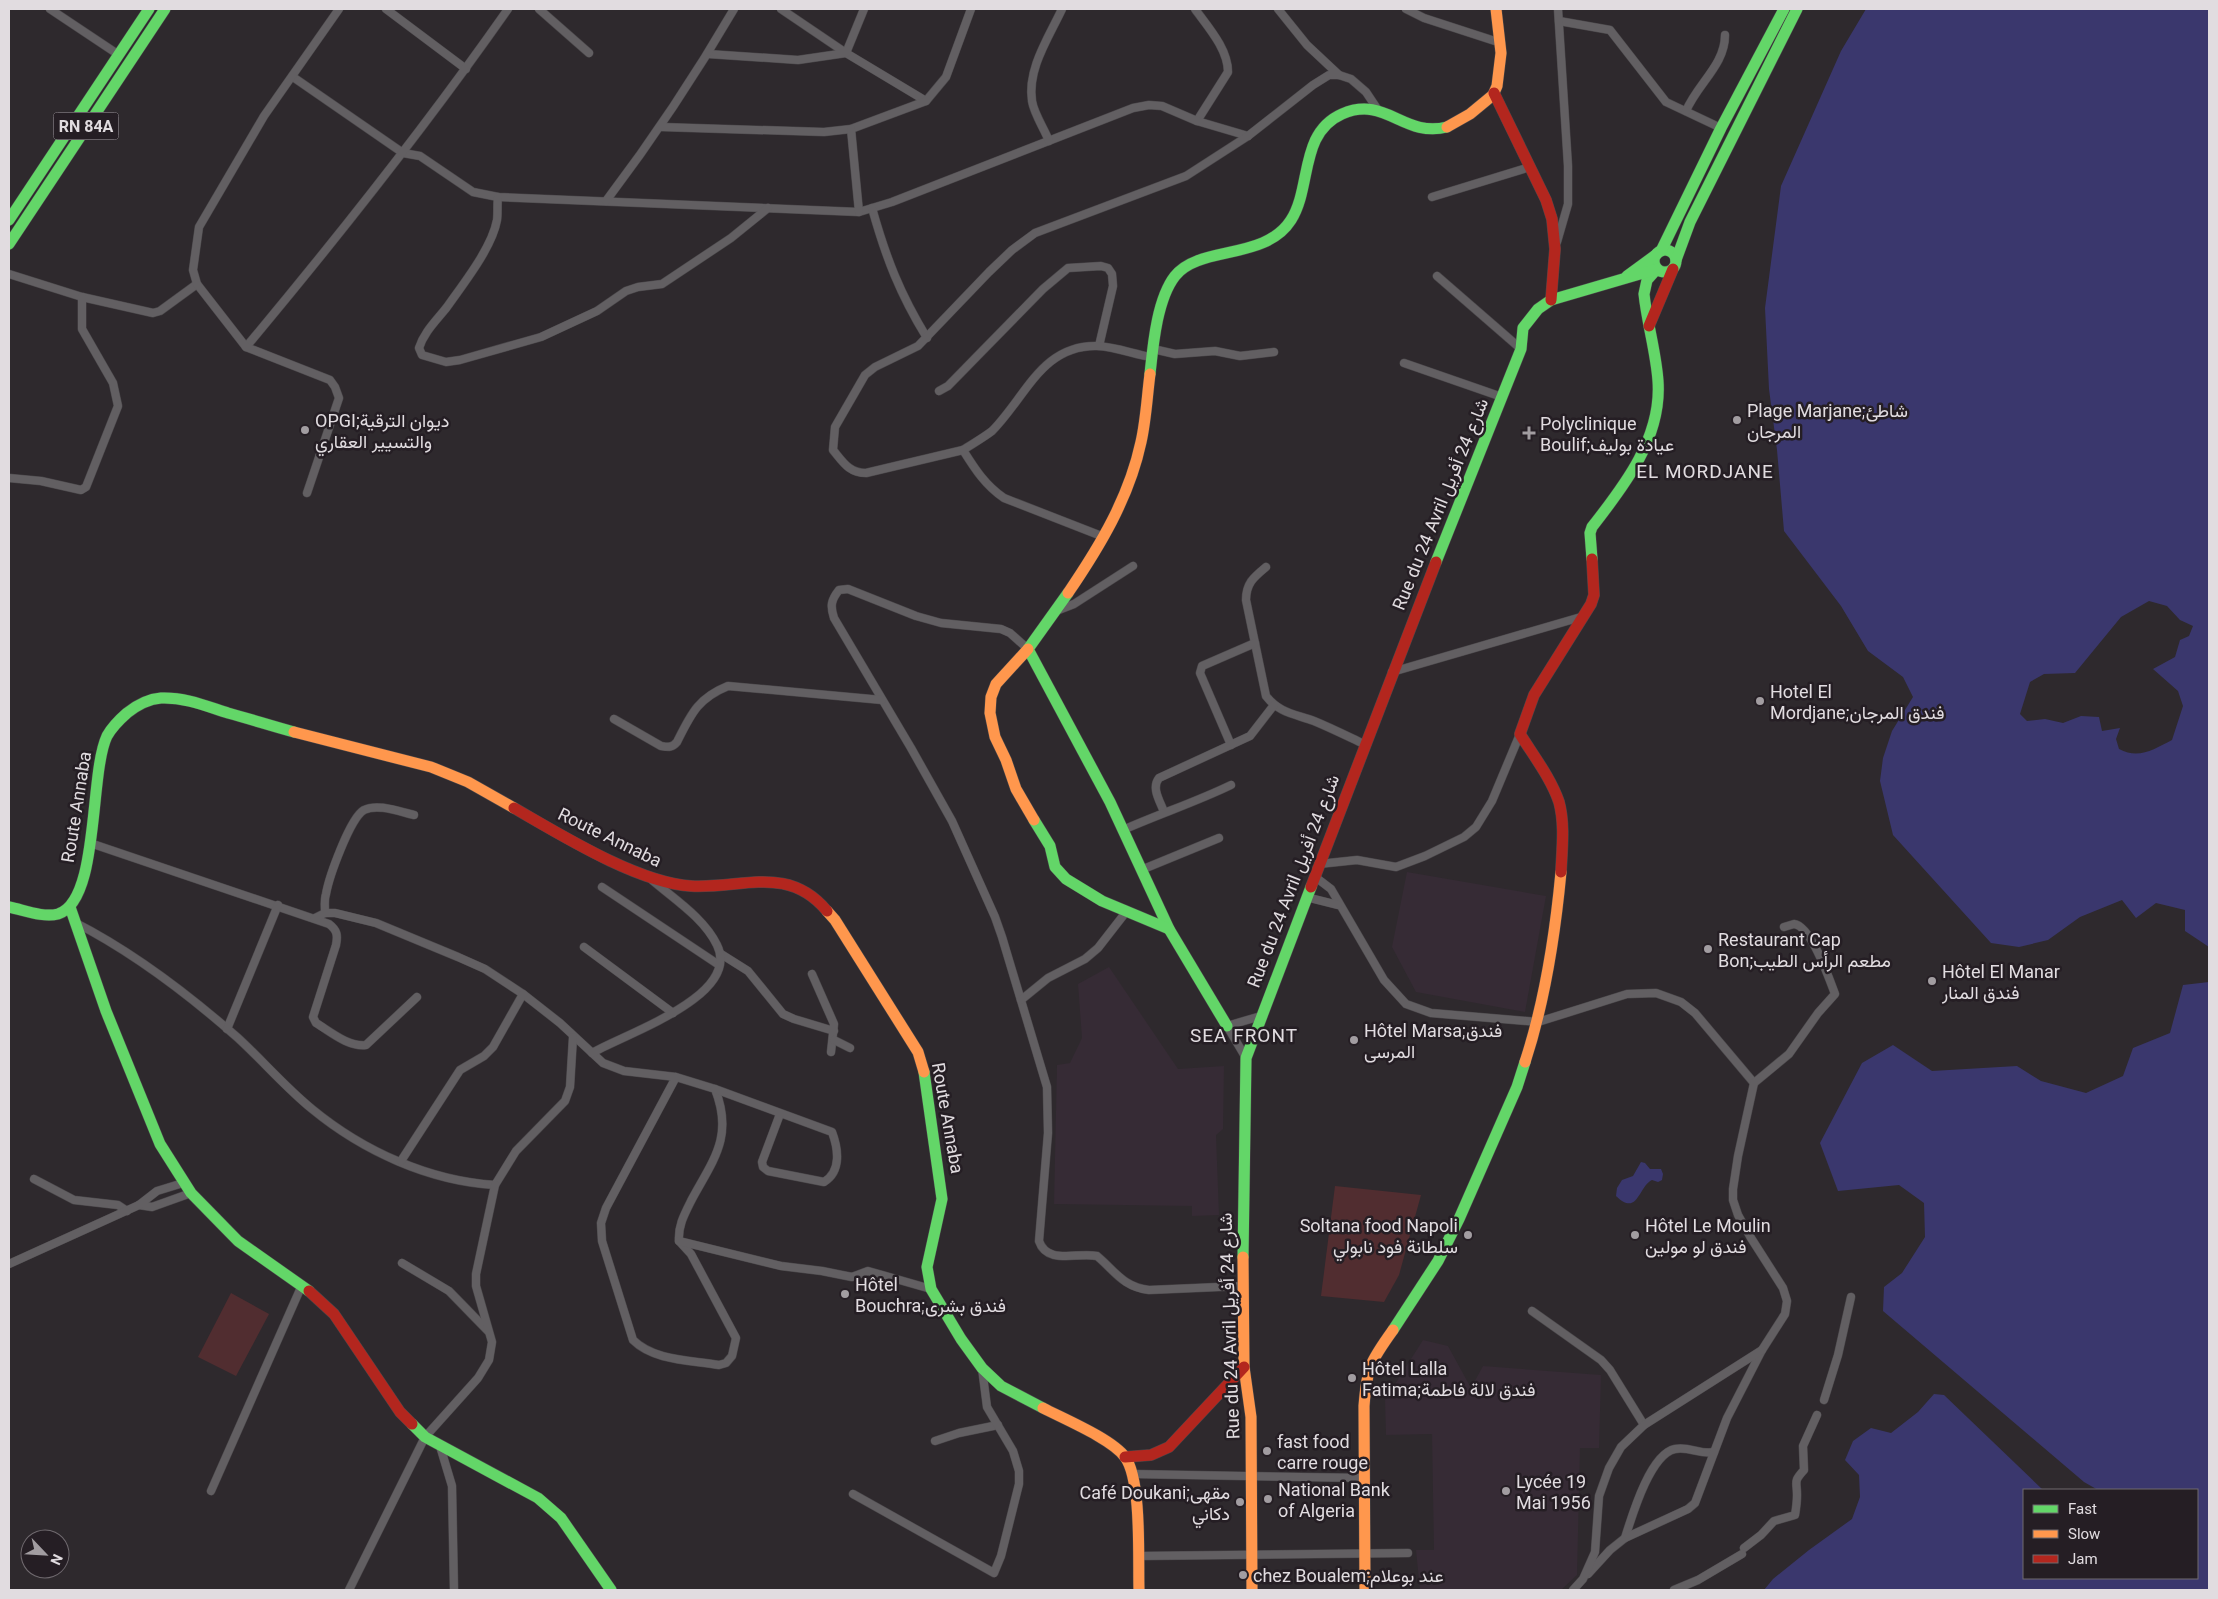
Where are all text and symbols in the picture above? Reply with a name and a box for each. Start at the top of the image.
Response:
road number: RN 84A [54,112,118,140]
street label: Rue du 24 Avril شارع 24 أفريل [1388,395,1494,614]
place label: Plage Marjane;شاطئ المرجان [1747,400,1908,443]
place label: OPGI;ديوان الترقية والتسيير العقاري [315,410,449,457]
place label: Polyclinique Boulif;عيادة بوليف [1540,413,1674,456]
marker: Plage Marjane;شاطئ المرجان [1731,414,1743,426]
marker: OPGI;ديوان الترقية والتسيير العقاري [299,424,311,436]
marker: Polyclinique Boulif;عيادة بوليف [1522,426,1536,440]
district label: EL MORDJANE [1636,460,1774,483]
place label: Hotel El Mordjane;فندق المرجان [1770,681,1944,724]
marker: Hotel El Mordjane;فندق المرجان [1754,695,1766,707]
street label: Route Annaba [57,750,95,864]
street label: Rue du 24 Avril شارع 24 أفريل [1243,771,1345,991]
street label: Route Annaba [555,803,665,871]
place label: Restaurant Cap Bon;مطعم الرأس الطيب [1718,929,1891,973]
marker: Restaurant Cap Bon;مطعم الرأس الطيب [1702,943,1714,955]
place label: Hôtel El Manar فندق المنار [1941,961,2060,1004]
marker: Hôtel El Manar فندق المنار [1926,975,1938,987]
place label: Hôtel Marsa;فندق المرسى [1364,1020,1502,1063]
district label: SEA FRONT [1190,1024,1298,1047]
marker: Hôtel Marsa;فندق المرسى [1348,1034,1360,1046]
street label: Route Annaba [928,1061,968,1175]
street label: Rue du 24 Avril شارع 24 أفريل [1215,1212,1245,1440]
place label: Soltana food Napoli سلطانة فود نابولي [1300,1215,1458,1262]
place label: Hôtel Le Moulin فندق لو مولين [1645,1215,1771,1258]
marker: Soltana food Napoli سلطانة فود نابولي [1462,1229,1474,1241]
marker: Hôtel Le Moulin فندق لو مولين [1629,1229,1641,1241]
place label: Hôtel Bouchra;فندق بشرى [855,1274,1006,1317]
marker: Hôtel Bouchra;فندق بشرى [839,1288,851,1300]
place label: Hôtel Lalla Fatima;فندق لالة فاطمة [1362,1358,1535,1400]
marker: Hôtel Lalla Fatima;فندق لالة فاطمة [1346,1372,1358,1384]
place label: fast food carre rouge [1277,1431,1368,1473]
marker: fast food carre rouge [1261,1445,1273,1457]
place label: Lycée 19 Mai 1956 [1516,1471,1591,1513]
place label: National Bank of Algeria [1278,1479,1391,1521]
place label: Café Doukani;مقهى دكاني [1079,1482,1230,1529]
marker: Lycée 19 Mai 1956 [1500,1485,1512,1497]
legend [2023,1489,2198,1579]
marker: National Bank of Algeria [1262,1493,1274,1505]
marker: Café Doukani;مقهى دكاني [1234,1496,1246,1508]
text: Fast [2068,1500,2097,1518]
text: Slow [2068,1525,2100,1543]
north arrow [20,1529,70,1579]
text: Jam [2068,1550,2098,1568]
text: N [47,1552,66,1567]
place label: chez Boualem;عند بوعلام [1253,1565,1444,1588]
marker: chez Boualem;عند بوعلام [1237,1569,1249,1581]

